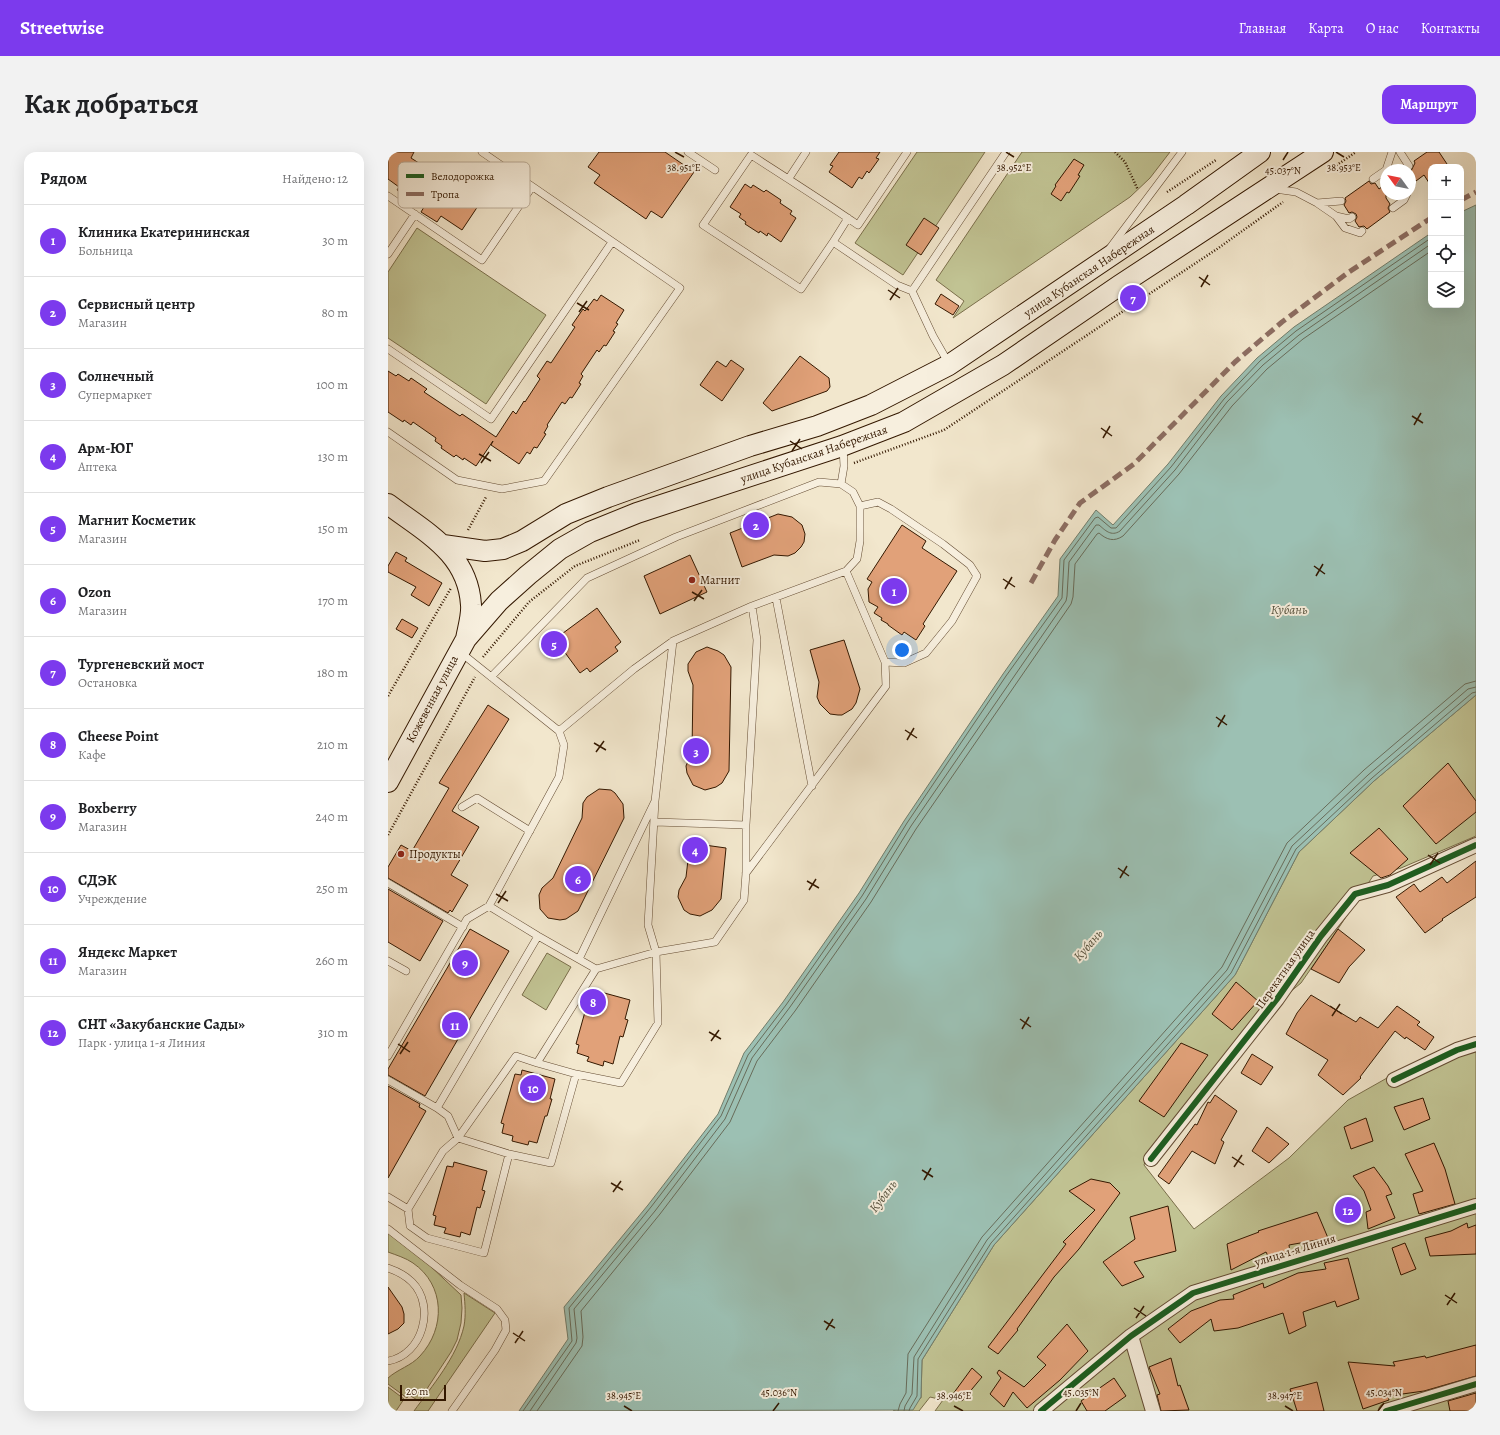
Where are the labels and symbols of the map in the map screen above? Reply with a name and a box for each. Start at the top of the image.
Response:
text: 38.951°E [667,161,701,174]
text: 38.952°E [997,161,1031,174]
text: 38.953°E [1327,161,1361,174]
legend [398,162,530,208]
text: 45.037°N [1265,164,1301,177]
north arrow [1380,164,1416,200]
text: Велодорожка [431,169,495,184]
text: Тропа [431,187,460,202]
street label: улица Кубанская Набережная [1020,221,1158,321]
pin: 7 [1120,283,1146,313]
street label: улица Кубанская Набережная [737,421,890,487]
pin: 2 [743,510,769,540]
place label: Магнит [700,572,741,588]
marker: Магнит [687,575,697,585]
pin: 1 [881,576,907,606]
water label: Кубань [1271,601,1308,618]
pin: 5 [541,629,567,659]
your location [892,640,912,660]
street label: Кожевенная улица [402,652,462,746]
pin: 3 [683,736,709,766]
pin: 4 [682,835,708,865]
place label: Продукты [409,846,461,862]
marker: Продукты [396,849,406,859]
pin: 6 [565,864,591,894]
water label: Кубань [1070,925,1107,964]
street label: Перекатная улица [1252,926,1319,1012]
pin: 9 [452,948,478,978]
pin: 8 [580,987,606,1017]
pin: 11 [442,1010,468,1040]
pin: 10 [520,1073,546,1103]
water label: Кубань [865,1176,901,1216]
pin: 12 [1335,1195,1361,1225]
street label: улица 1-я Линия [1251,1230,1338,1270]
scale bar [400,1383,446,1402]
text: 45.036°N [761,1386,797,1399]
text: 45.035°N [1063,1386,1099,1399]
text: 45.034°N [1366,1386,1402,1399]
text: 38.945°E [607,1389,641,1402]
text: 38.946°E [937,1389,971,1402]
text: 38.947°E [1268,1389,1302,1402]

